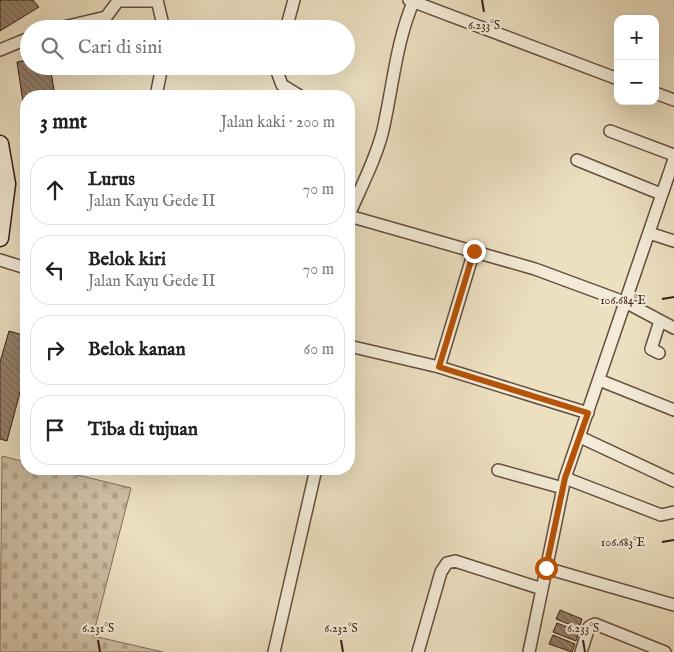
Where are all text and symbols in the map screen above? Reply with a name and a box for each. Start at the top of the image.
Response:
map controls [614,15,659,105]
button: + [614,15,659,60]
text: 6.233°S [468,18,500,33]
search box [20,20,355,75]
icon: search [38,34,66,62]
text: Cari di sini [78,36,162,60]
button: − [614,60,659,105]
text: 3 mnt [40,109,87,136]
text: Jalan kaki · 200 m [221,113,335,133]
text: Lurus [88,168,135,192]
icon: ahead [41,176,69,204]
text: 70 m [303,180,334,200]
text: Jalan Kayu Gede II [88,192,216,212]
route end [463,240,486,263]
text: Belok kiri [88,248,166,272]
icon: left [41,256,69,284]
text: 70 m [303,260,334,280]
text: Jalan Kayu Gede II [88,272,216,292]
text: 106.684°E [600,293,646,308]
icon: right [41,336,69,364]
text: Belok kanan [88,338,186,362]
text: 60 m [304,340,334,360]
icon: arrive [41,416,69,444]
text: Tiba di tujuan [88,418,198,442]
text: 106.683°E [601,535,645,550]
route start [535,557,558,580]
text: 6.231°S [82,621,114,636]
text: 6.232°S [324,621,358,636]
text: 6.233°S [567,621,599,636]

